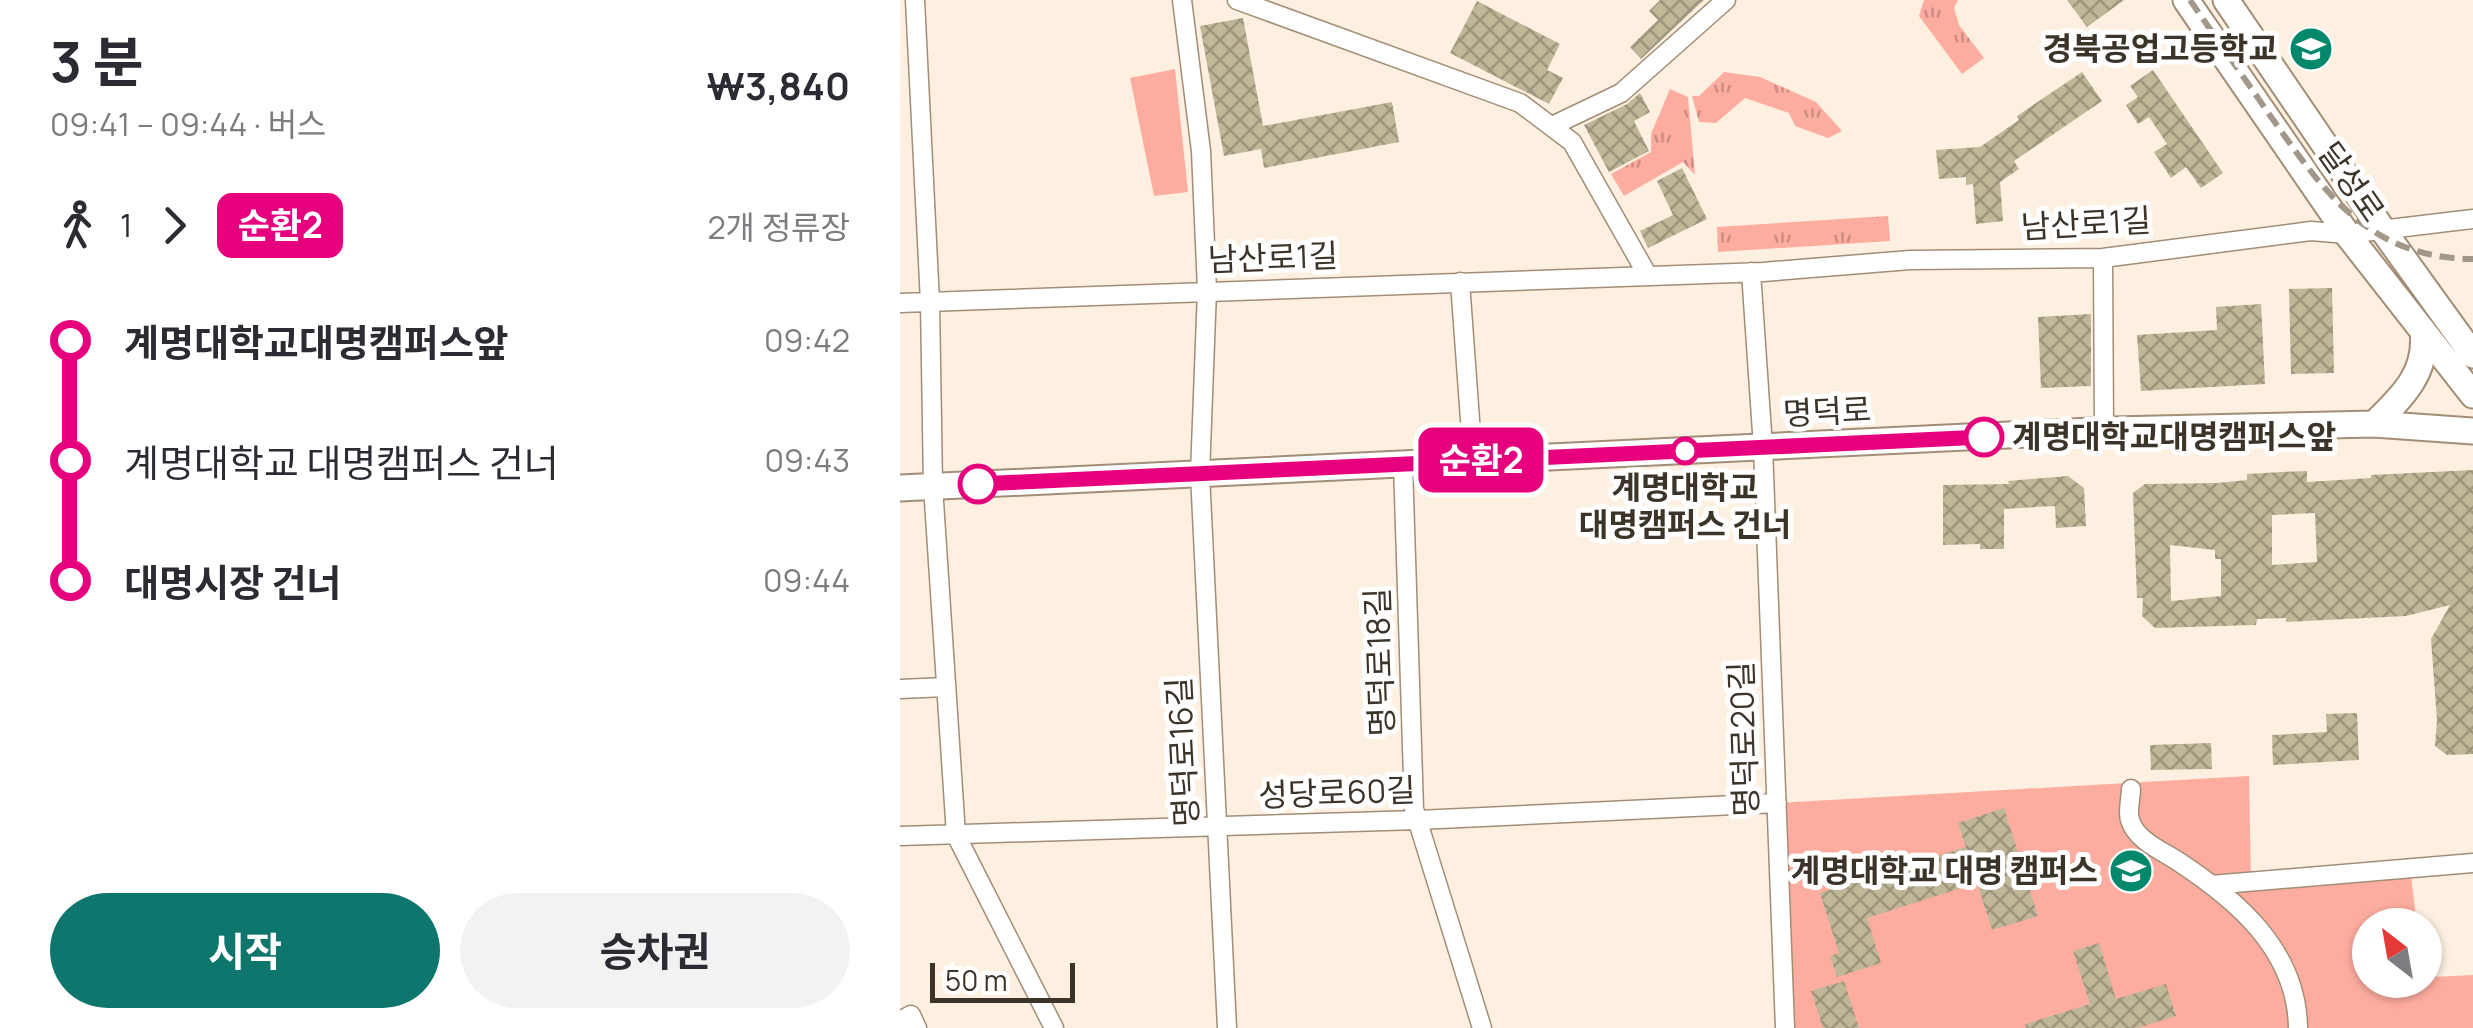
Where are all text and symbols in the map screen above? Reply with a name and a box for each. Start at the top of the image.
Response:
text: 3 분 [50,23,144,99]
place label: 경북공업고등학교 [2042,26,2278,70]
school or university icon: 경북공업고등학교 [2288,26,2334,72]
text: ₩3,840 [706,59,850,111]
text: 09:41 – 09:44 · 버스 [50,102,326,146]
street label: 달성로 [2308,133,2395,230]
icon: walk [50,198,105,253]
icon: forward [147,198,202,253]
street label: 남산로1길 [2020,198,2152,248]
text: 순환2 [237,201,323,249]
text: 1 [120,203,132,247]
text: 2개 정류장 [708,205,850,249]
street label: 남산로1길 [1207,233,1339,281]
text: 계명대학교대명캠퍼스앞 [124,316,509,368]
text: 09:42 [764,318,850,362]
street label: 명덕로 [1782,387,1872,435]
place label: 계명대학교대명캠퍼스앞 [2012,414,2336,458]
marker: 계명대학교대명캠퍼스앞 [1965,418,2003,456]
line badge: 순환2 [1424,428,1538,492]
text: 계명대학교 대명캠퍼스 건너 [124,436,559,488]
text: 순환2 [1438,436,1524,484]
text: 09:43 [764,438,850,482]
marker: 계명대학교 대명캠퍼스 건너 [1672,438,1698,464]
unlabelled marker [959,465,997,503]
place label: 계명대학교 대명캠퍼스 건너 [1579,465,1791,546]
text: 대명시장 건너 [124,556,341,608]
text: 09:44 [763,558,850,602]
street label: 명덕로18길 [1354,587,1404,737]
street label: 명덕로20길 [1718,661,1768,818]
street label: 명덕로16길 [1156,676,1208,828]
street label: 성당로60길 [1258,767,1416,817]
place label: 계명대학교 대명 캠퍼스 [1791,848,2098,892]
school or university icon: 계명대학교 대명 캠퍼스 [2108,848,2154,894]
button: 시작 [50,893,440,1008]
button: 승차권 [460,893,850,1008]
north arrow [2352,908,2442,998]
map controls [2352,908,2442,998]
scale bar [930,958,1075,1002]
text: 50 m [945,961,1008,999]

